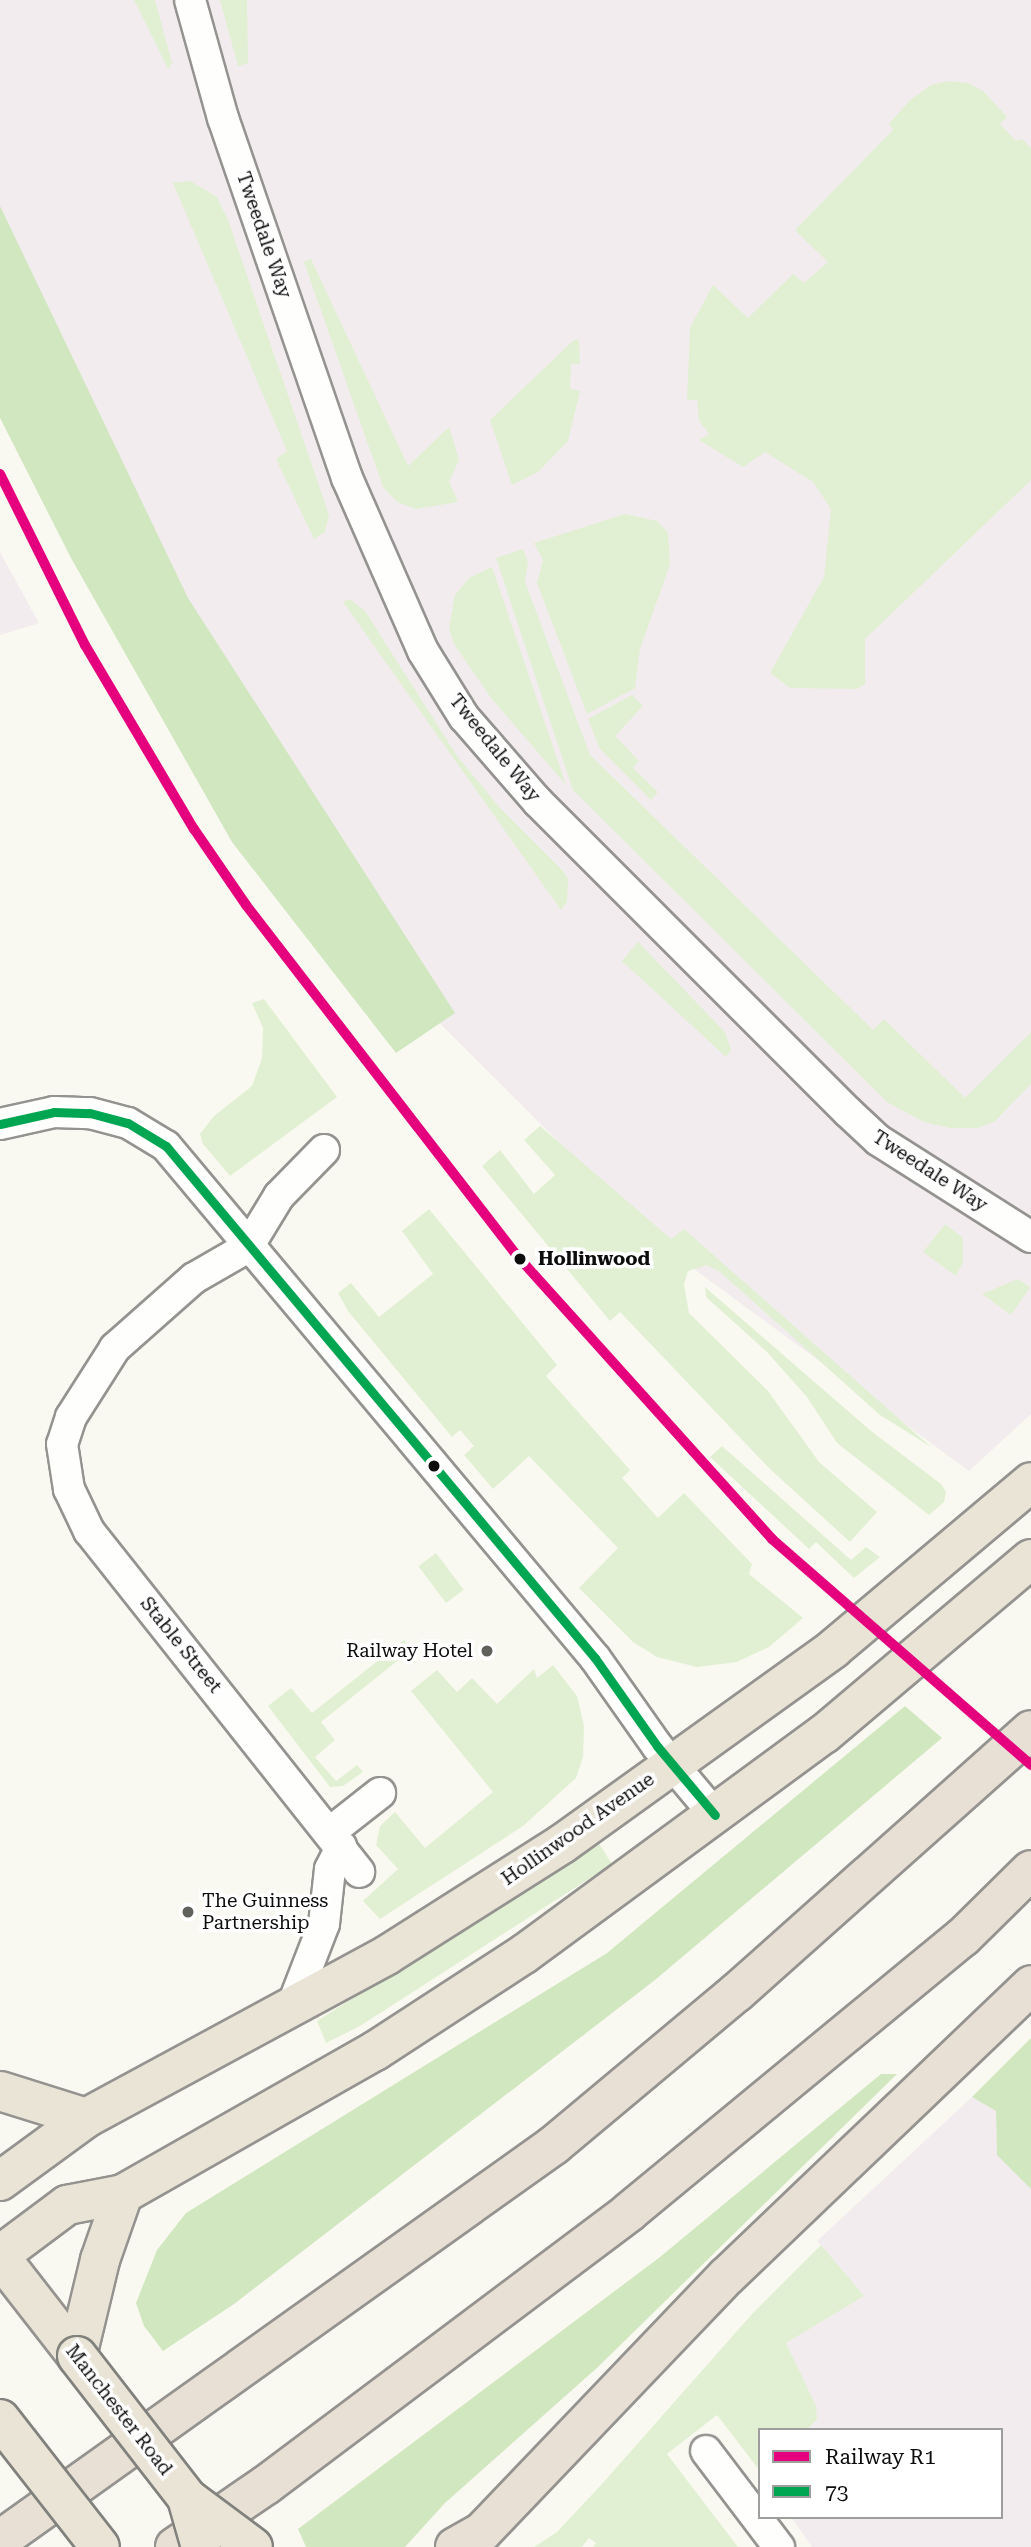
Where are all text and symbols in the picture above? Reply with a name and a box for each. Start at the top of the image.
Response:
street label: Tweedale Way [232,169,296,301]
street label: Tweedale Way [445,689,545,807]
street label: Tweedale Way [868,1125,992,1217]
marker: Hollinwood [509,1248,531,1270]
place label: Hollinwood [538,1248,650,1270]
unlabelled marker [427,1459,441,1473]
street label: Stable Street [135,1592,227,1698]
place label: Railway Hotel [346,1640,473,1662]
marker: Railway Hotel [479,1643,495,1659]
street label: Hollinwood Avenue [497,1768,659,1890]
place label: The Guinness Partnership [202,1890,328,1934]
marker: The Guinness Partnership [180,1904,196,1920]
street label: Manchester Road [61,2340,177,2480]
legend [758,2428,1003,2519]
text: Railway R1 [825,2445,936,2469]
text: 73 [825,2480,849,2504]

